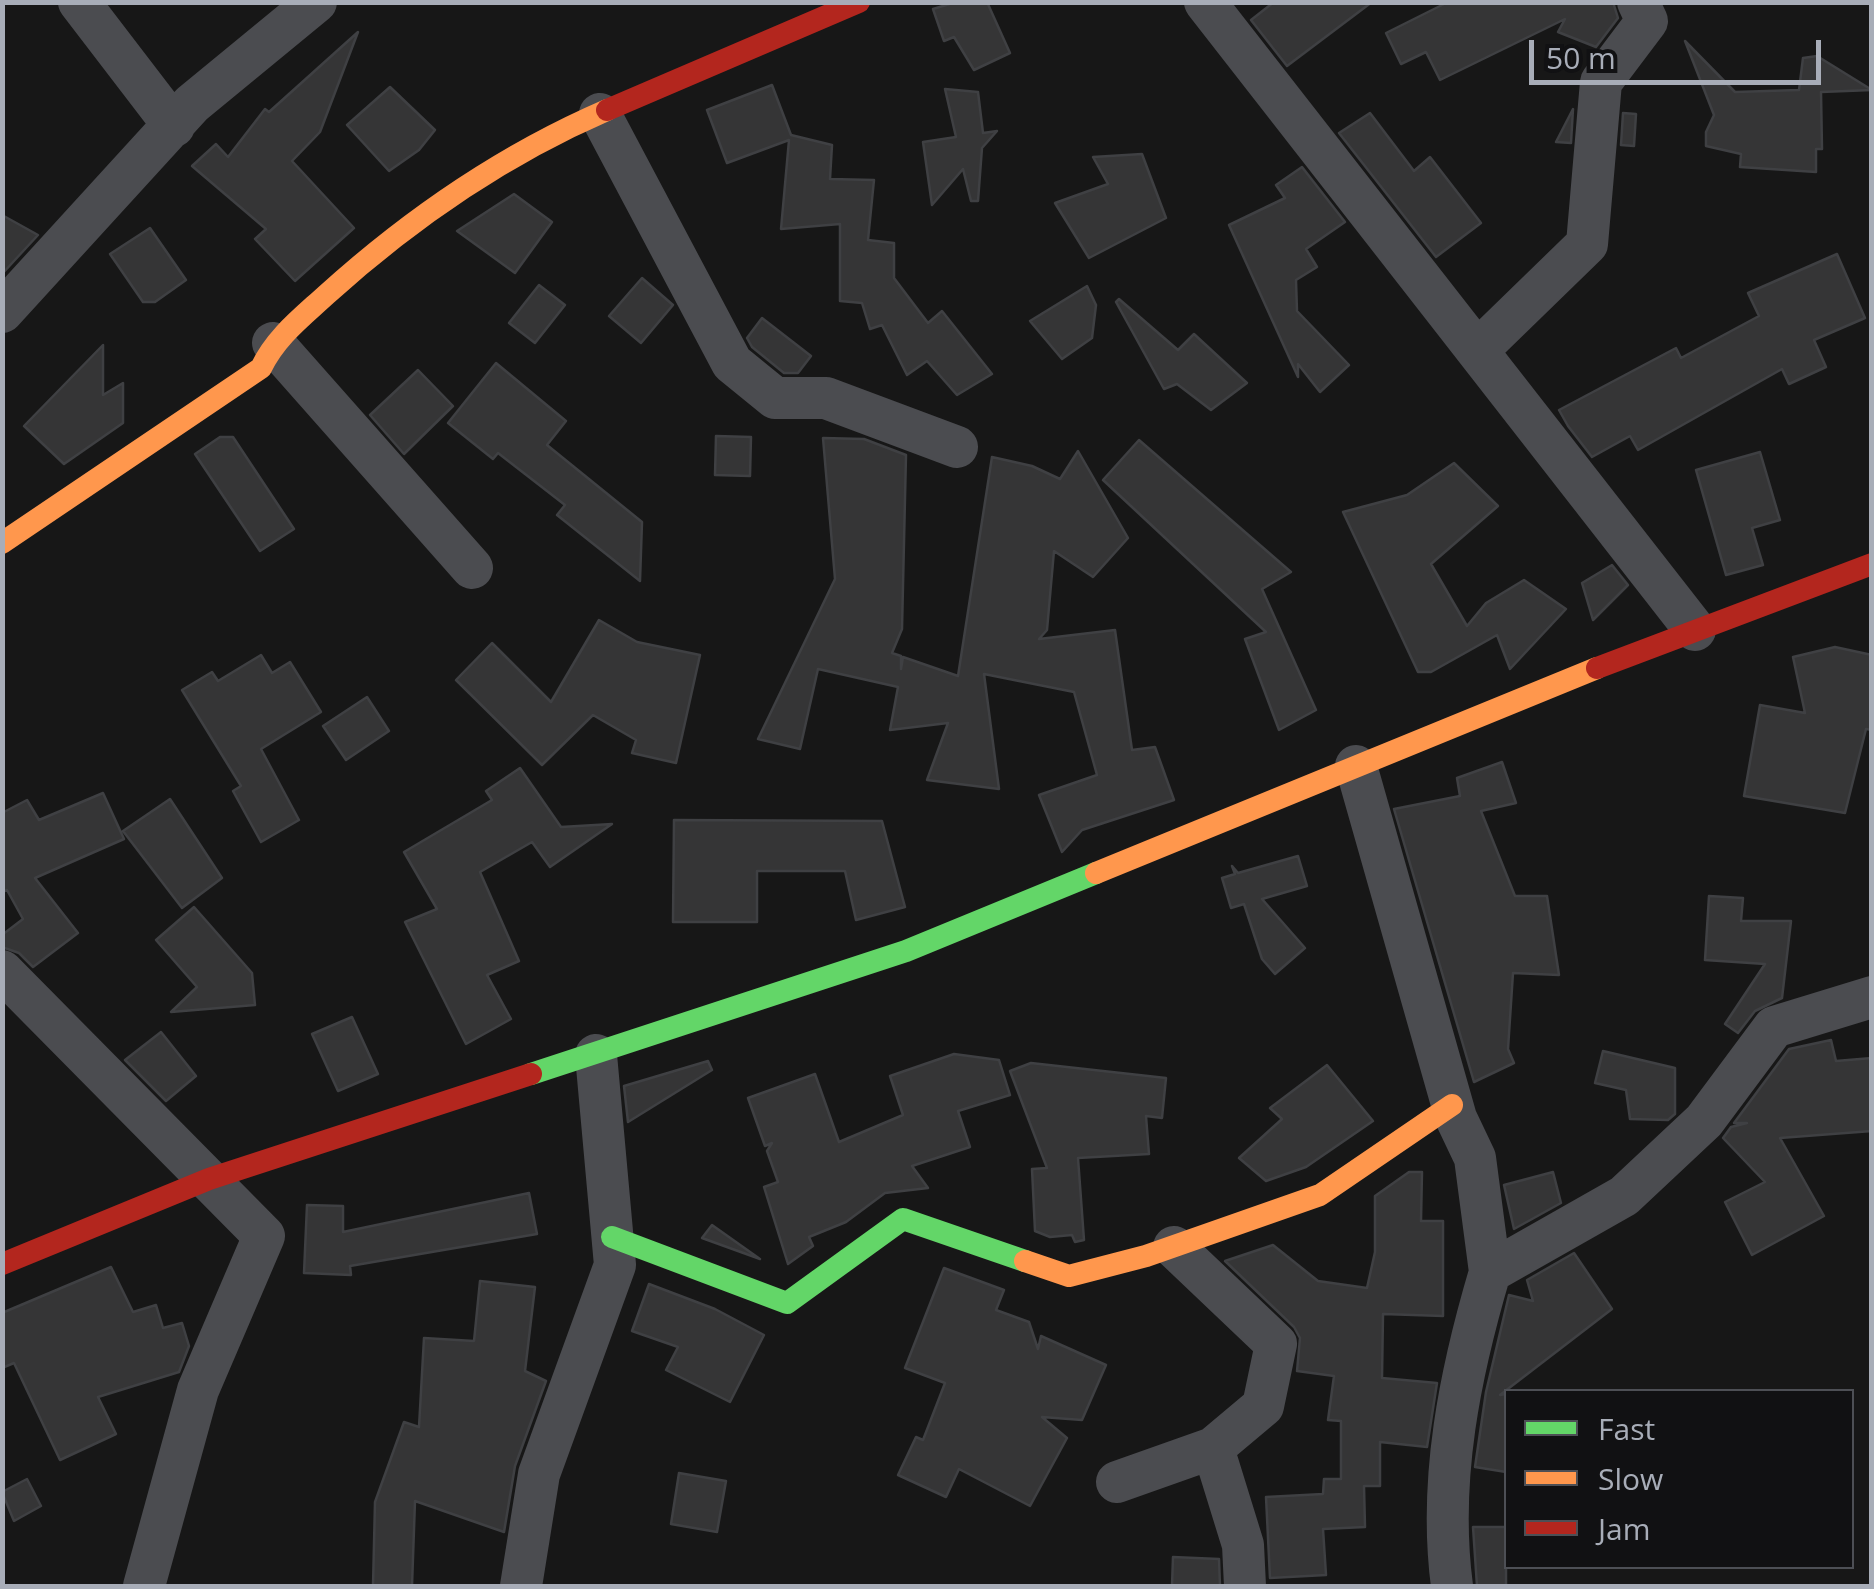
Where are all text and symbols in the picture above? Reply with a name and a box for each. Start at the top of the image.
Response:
scale bar [1534,20,1826,82]
text: 50 m [1546,37,1616,78]
legend [1504,1389,1854,1569]
text: Fast [1598,1408,1655,1449]
text: Slow [1598,1458,1663,1499]
text: Jam [1598,1508,1651,1549]

